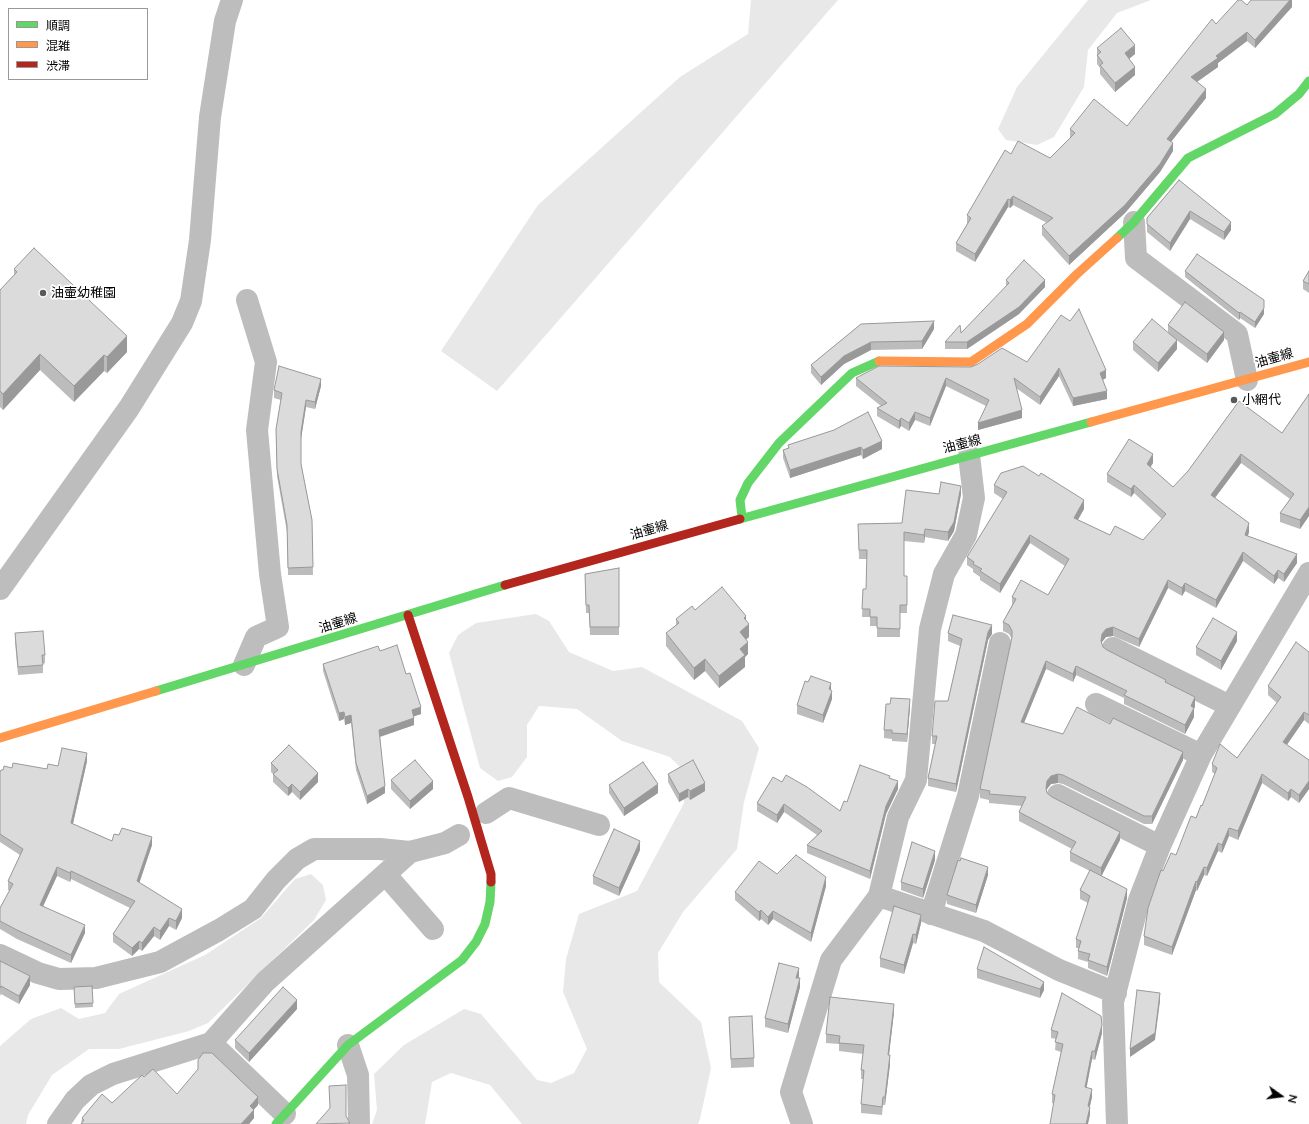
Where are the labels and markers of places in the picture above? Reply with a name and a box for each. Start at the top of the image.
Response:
place label: 油壷幼稚園 [51,285,116,301]
marker: 油壷幼稚園 [38,288,48,298]
place label: 小網代 [1242,392,1281,408]
marker: 小網代 [1229,395,1239,405]

